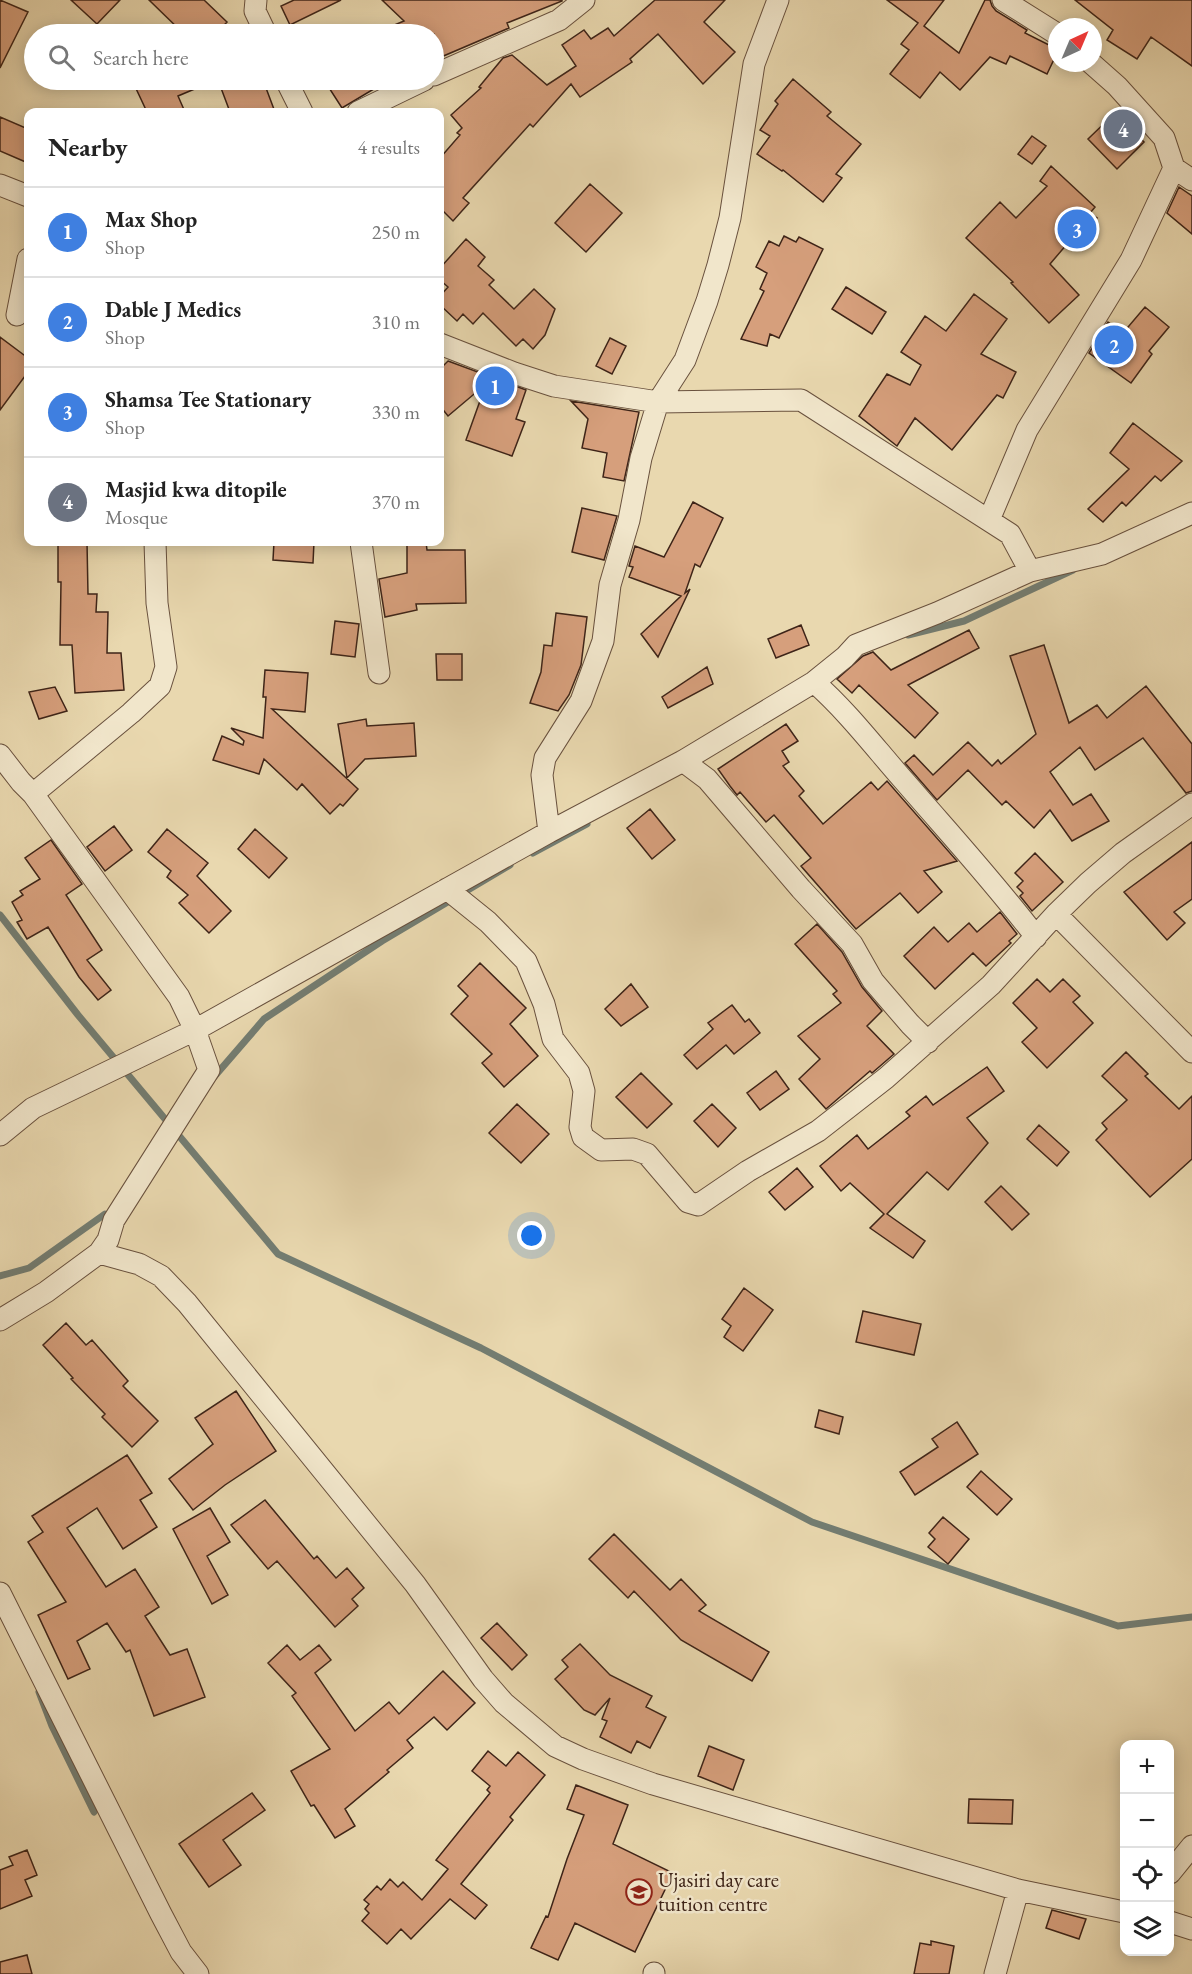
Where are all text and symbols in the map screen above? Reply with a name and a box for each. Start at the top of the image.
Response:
north arrow [1048,18,1102,72]
search box [24,24,444,90]
icon: search [45,41,78,74]
text: Search here [93,43,188,72]
pin: 4 [1104,106,1142,152]
text: Nearby [48,130,128,164]
text: 4 results [357,134,420,160]
text: Max Shop [105,205,197,234]
pin: 3 [1058,206,1096,252]
text: 1 [62,219,73,245]
text: 250 m [372,219,420,245]
text: Shop [105,234,145,260]
text: Dable J Medics [105,295,241,324]
text: 2 [62,309,73,335]
text: 310 m [372,309,420,335]
pin: 2 [1094,322,1134,368]
text: Shop [105,324,145,350]
pin: 1 [476,364,514,408]
text: Shamsa Tee Stationary [105,385,311,414]
text: 3 [62,399,73,425]
text: 330 m [372,399,420,425]
text: Shop [105,414,145,440]
text: Masjid kwa ditopile [105,475,287,504]
text: 4 [62,489,73,515]
text: 370 m [372,489,420,515]
text: Mosque [105,504,168,530]
your location [517,1221,546,1250]
map controls [1120,1740,1174,1956]
button: + [1120,1740,1174,1794]
button: − [1120,1794,1174,1848]
button: locate [1120,1848,1174,1902]
place label: Ujasiri day care tuition centre [658,1866,779,1917]
school or university icon: Ujasiri day care tuition centre [624,1877,654,1907]
button: layers [1120,1902,1174,1956]

